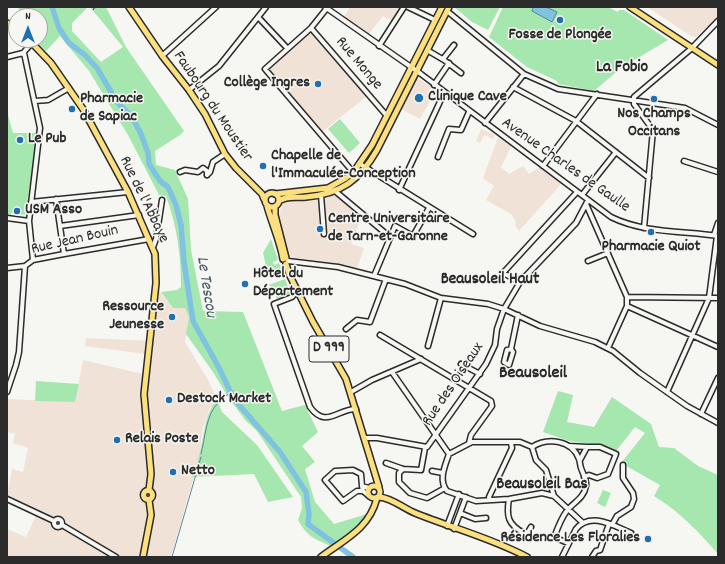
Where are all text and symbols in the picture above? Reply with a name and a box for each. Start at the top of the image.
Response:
north arrow [8,8,48,48]
text: N [25,9,31,25]
marker: Fosse de Plongée [555,15,565,25]
place label: Fosse de Plongée [508,26,612,46]
street label: Rue Monge [330,34,386,94]
street label: Faubourg du Moustier [168,48,256,166]
district label: La Fobio [596,59,648,79]
place label: Collège Ingres [224,74,310,94]
marker: Collège Ingres [313,79,323,89]
place label: Clinique Cave [428,88,507,108]
place label: Pharmacie de Sapiac [80,90,143,128]
marker: Clinique Cave [413,92,425,104]
marker: Nos Champs Occitans [649,94,659,104]
marker: Pharmacie de Sapiac [67,104,77,114]
place label: Nos Champs Occitans [617,105,691,143]
street label: Avenue Charles de Gaulle [497,114,633,218]
place label: Le Pub [28,130,66,150]
marker: Le Pub [15,135,25,145]
place label: Chapelle de l'Immaculée-Conception [271,147,416,185]
street label: Rue de l'Abbaye [114,153,172,247]
marker: Chapelle de l'Immaculée-Conception [258,161,268,171]
place label: USM Asso [25,201,82,221]
marker: USM Asso [12,206,22,216]
place label: Centre Universitaire de Tarn-et-Garonne [328,210,450,248]
street label: Rue Jean Bouin [30,222,120,260]
marker: Centre Universitaire de Tarn-et-Garonne [315,224,325,234]
marker: Pharmacie Quiot [646,227,656,237]
place label: Pharmacie Quiot [602,238,700,258]
water label: Le Tescou [190,255,220,319]
place label: Hôtel du Département [253,265,333,303]
district label: Beausoleil Haut [441,271,539,291]
marker: Hôtel du Département [240,279,250,289]
place label: Ressource Jeunesse [102,298,164,336]
marker: Ressource Jeunesse [167,312,177,322]
road number: D 999 [309,336,349,362]
street label: Rue des Oiseaux [419,340,489,430]
district label: Beausoleil [499,364,567,386]
place label: Destock Market [177,390,271,410]
marker: Destock Market [164,395,174,405]
place label: Relais Poste [125,430,199,450]
marker: Relais Poste [112,435,122,445]
place label: Netto [181,462,215,482]
marker: Netto [168,467,178,477]
district label: Beausoleil Bas [496,476,588,496]
place label: Résidence Les Floralies [501,529,640,549]
marker: Résidence Les Floralies [643,534,653,544]

